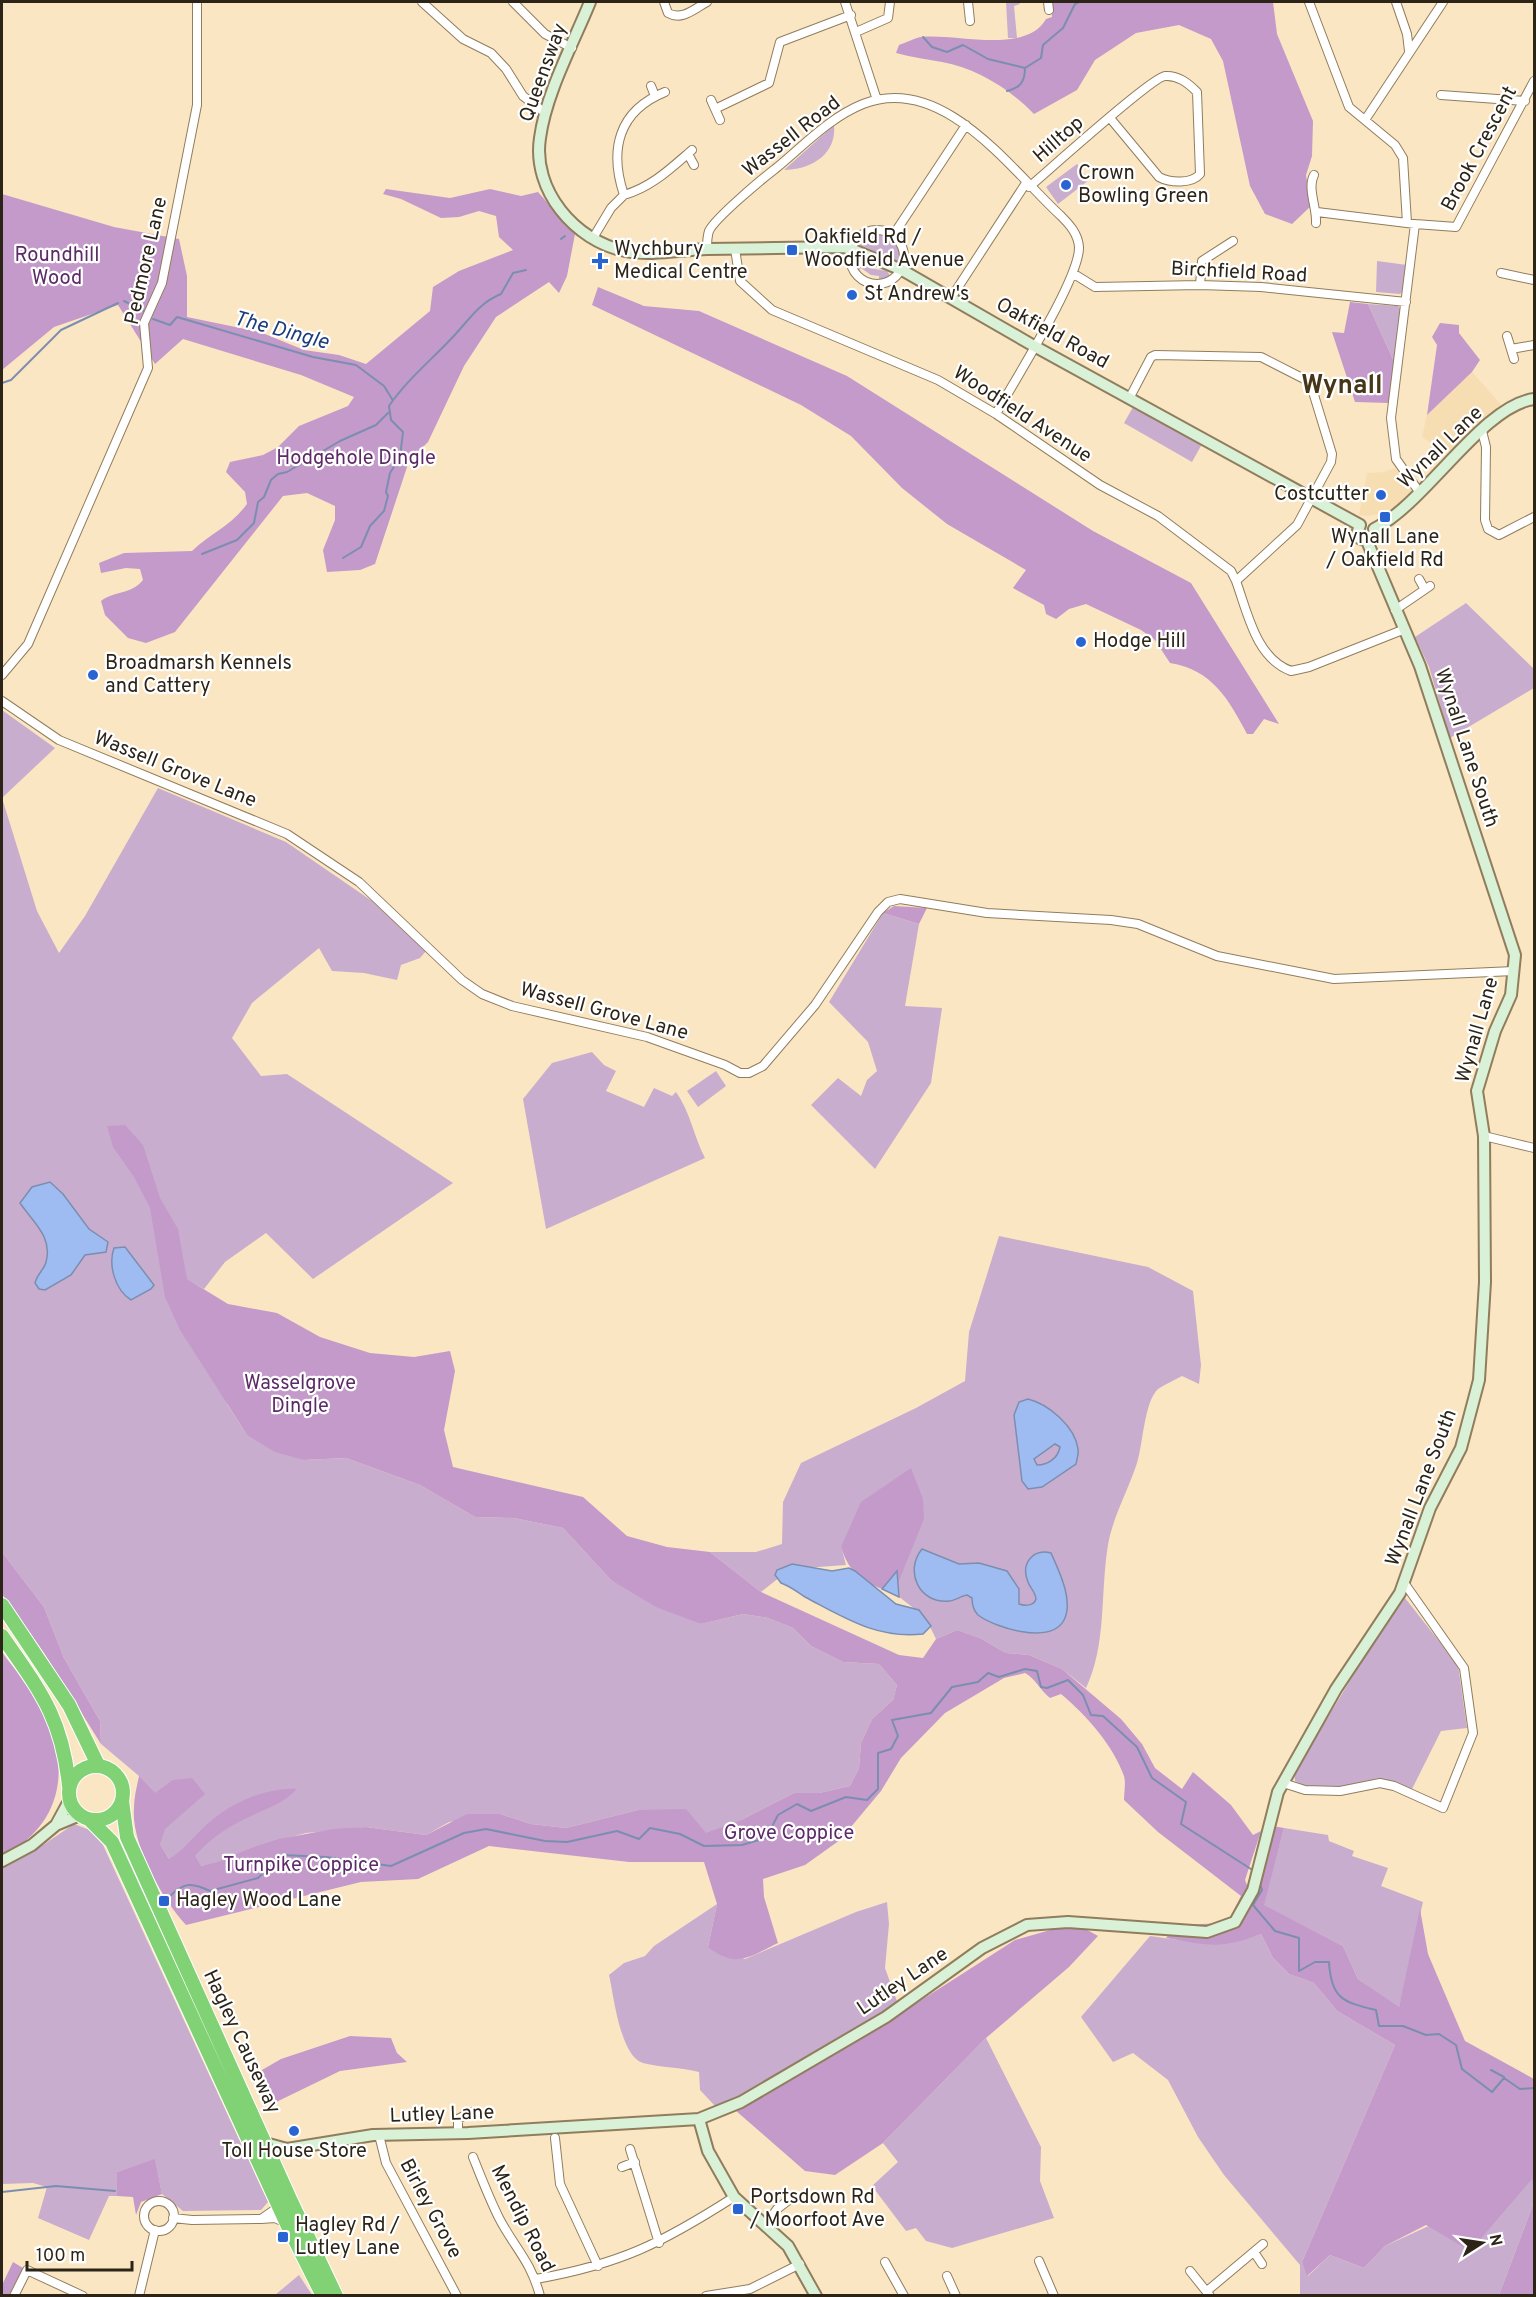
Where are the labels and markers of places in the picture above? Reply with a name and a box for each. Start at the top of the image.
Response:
place label: Crown Bowling Green [1078,161,1209,210]
marker: Crown Bowling Green [1059,178,1073,192]
place label: Oakfield Rd / Woodfield Avenue [804,225,964,274]
place label: Wychbury Medical Centre [614,237,748,286]
marker: Oakfield Rd / Woodfield Avenue [785,243,799,257]
marker: Wychbury Medical Centre [591,252,609,270]
place label: St Andrew's [864,282,969,308]
marker: St Andrew's [845,288,859,302]
place label: Costcutter [1274,482,1369,508]
marker: Costcutter [1374,488,1388,502]
marker: Wynall Lane / Oakfield Rd [1378,510,1392,524]
place label: Wynall Lane / Oakfield Rd [1325,525,1444,574]
place label: Hodge Hill [1093,629,1186,655]
marker: Hodge Hill [1074,635,1088,649]
place label: Broadmarsh Kennels and Cattery [105,651,292,700]
marker: Broadmarsh Kennels and Cattery [86,668,100,682]
place label: Hagley Wood Lane [176,1888,342,1914]
marker: Hagley Wood Lane [157,1894,171,1908]
marker: Toll House Store [287,2124,301,2138]
place label: Toll House Store [221,2139,367,2165]
place label: Portsdown Rd / Moorfoot Ave [749,2185,885,2234]
marker: Portsdown Rd / Moorfoot Ave [731,2202,745,2216]
place label: Hagley Rd / Lutley Lane [295,2213,400,2262]
marker: Hagley Rd / Lutley Lane [276,2230,290,2244]

